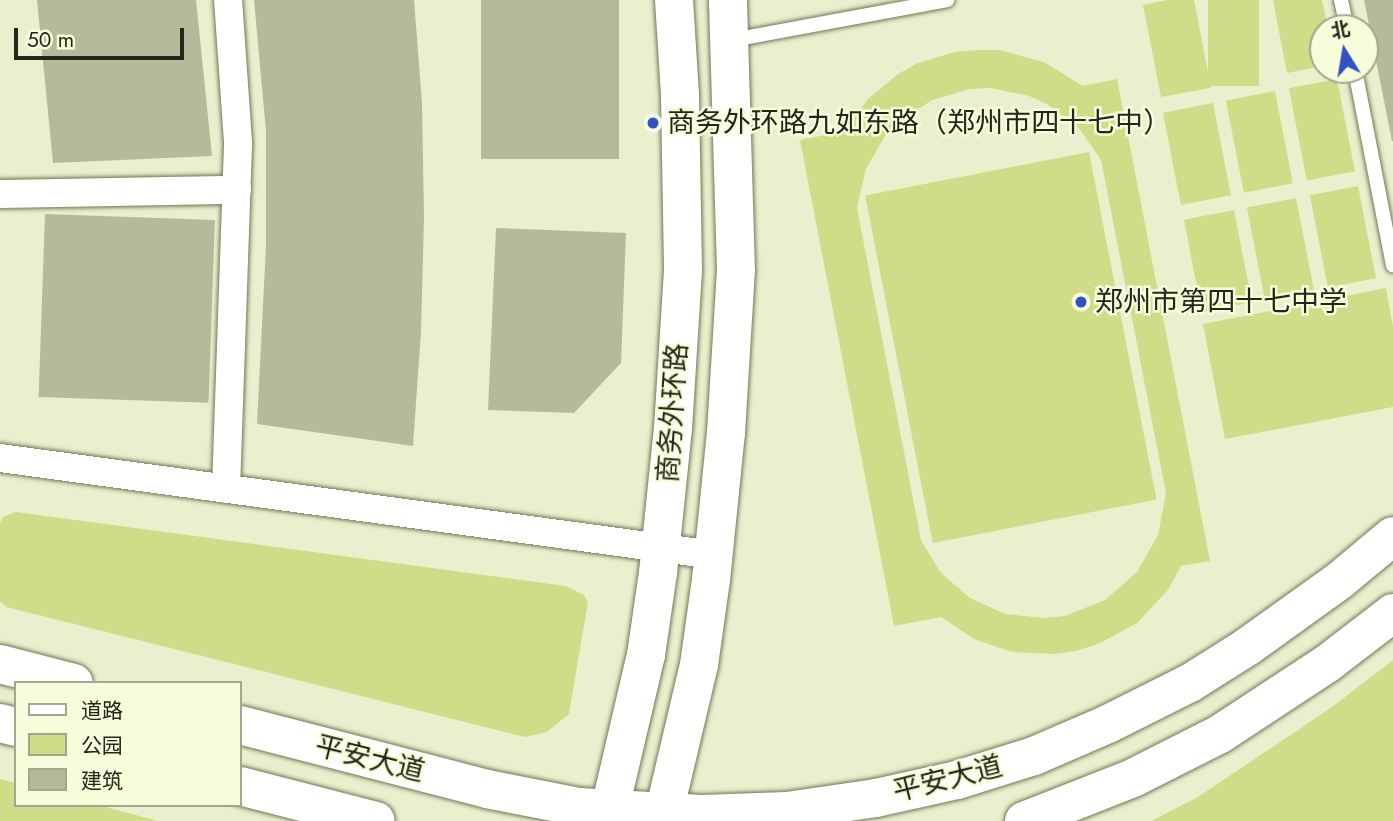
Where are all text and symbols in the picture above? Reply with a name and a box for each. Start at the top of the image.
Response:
scale bar [18,14,187,58]
north arrow [1309,14,1379,84]
text: 北 [1328,15,1352,45]
text: 50 m [27,25,74,55]
place label: 商务外环路九如东路（郑州市四十七中） [667,106,1171,140]
marker: 商务外环路九如东路（郑州市四十七中） [645,115,661,131]
place label: 郑州市第四十七中学 [1095,285,1347,319]
marker: 郑州市第四十七中学 [1073,294,1089,310]
street label: 商务外环路 [651,342,695,484]
legend [14,681,242,807]
text: 道路 [81,696,123,726]
street label: 平安大道 [312,729,428,789]
text: 公园 [81,731,123,761]
street label: 平安大道 [890,749,1006,809]
text: 建筑 [81,766,123,796]

